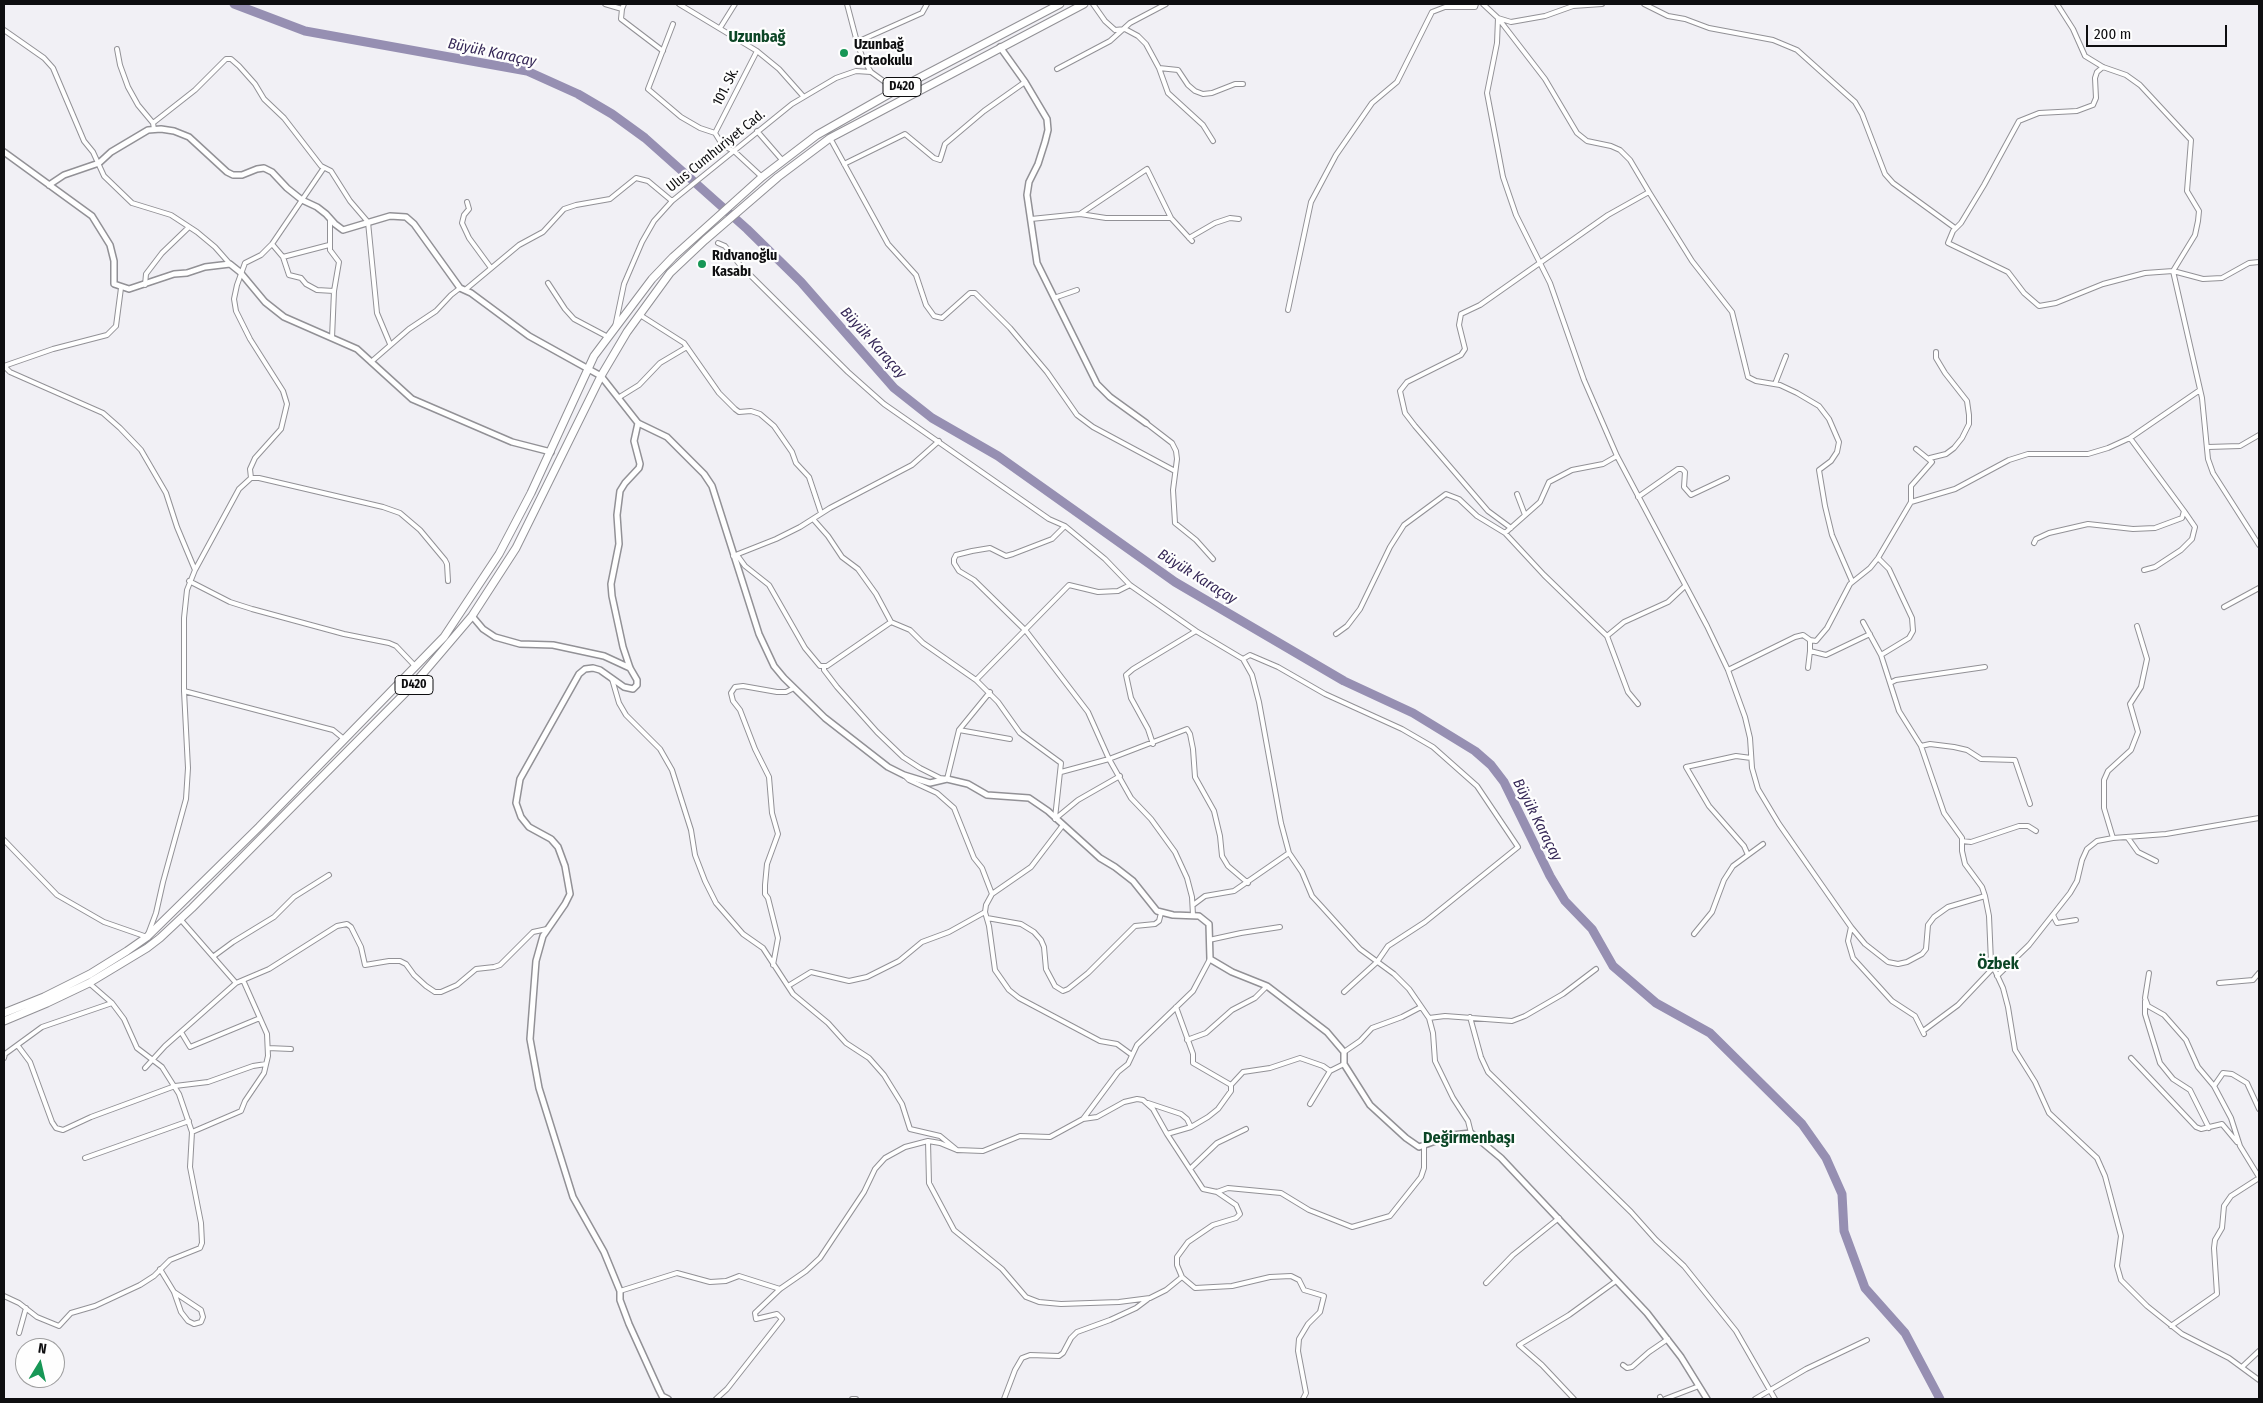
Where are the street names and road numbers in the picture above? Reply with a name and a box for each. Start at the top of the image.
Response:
street label: 101. Sk. [709,65,743,109]
road number: D420 [883,77,921,96]
street label: Ulus Cumhuriyet Cad. [663,106,769,196]
road number: D420 [395,676,433,694]

